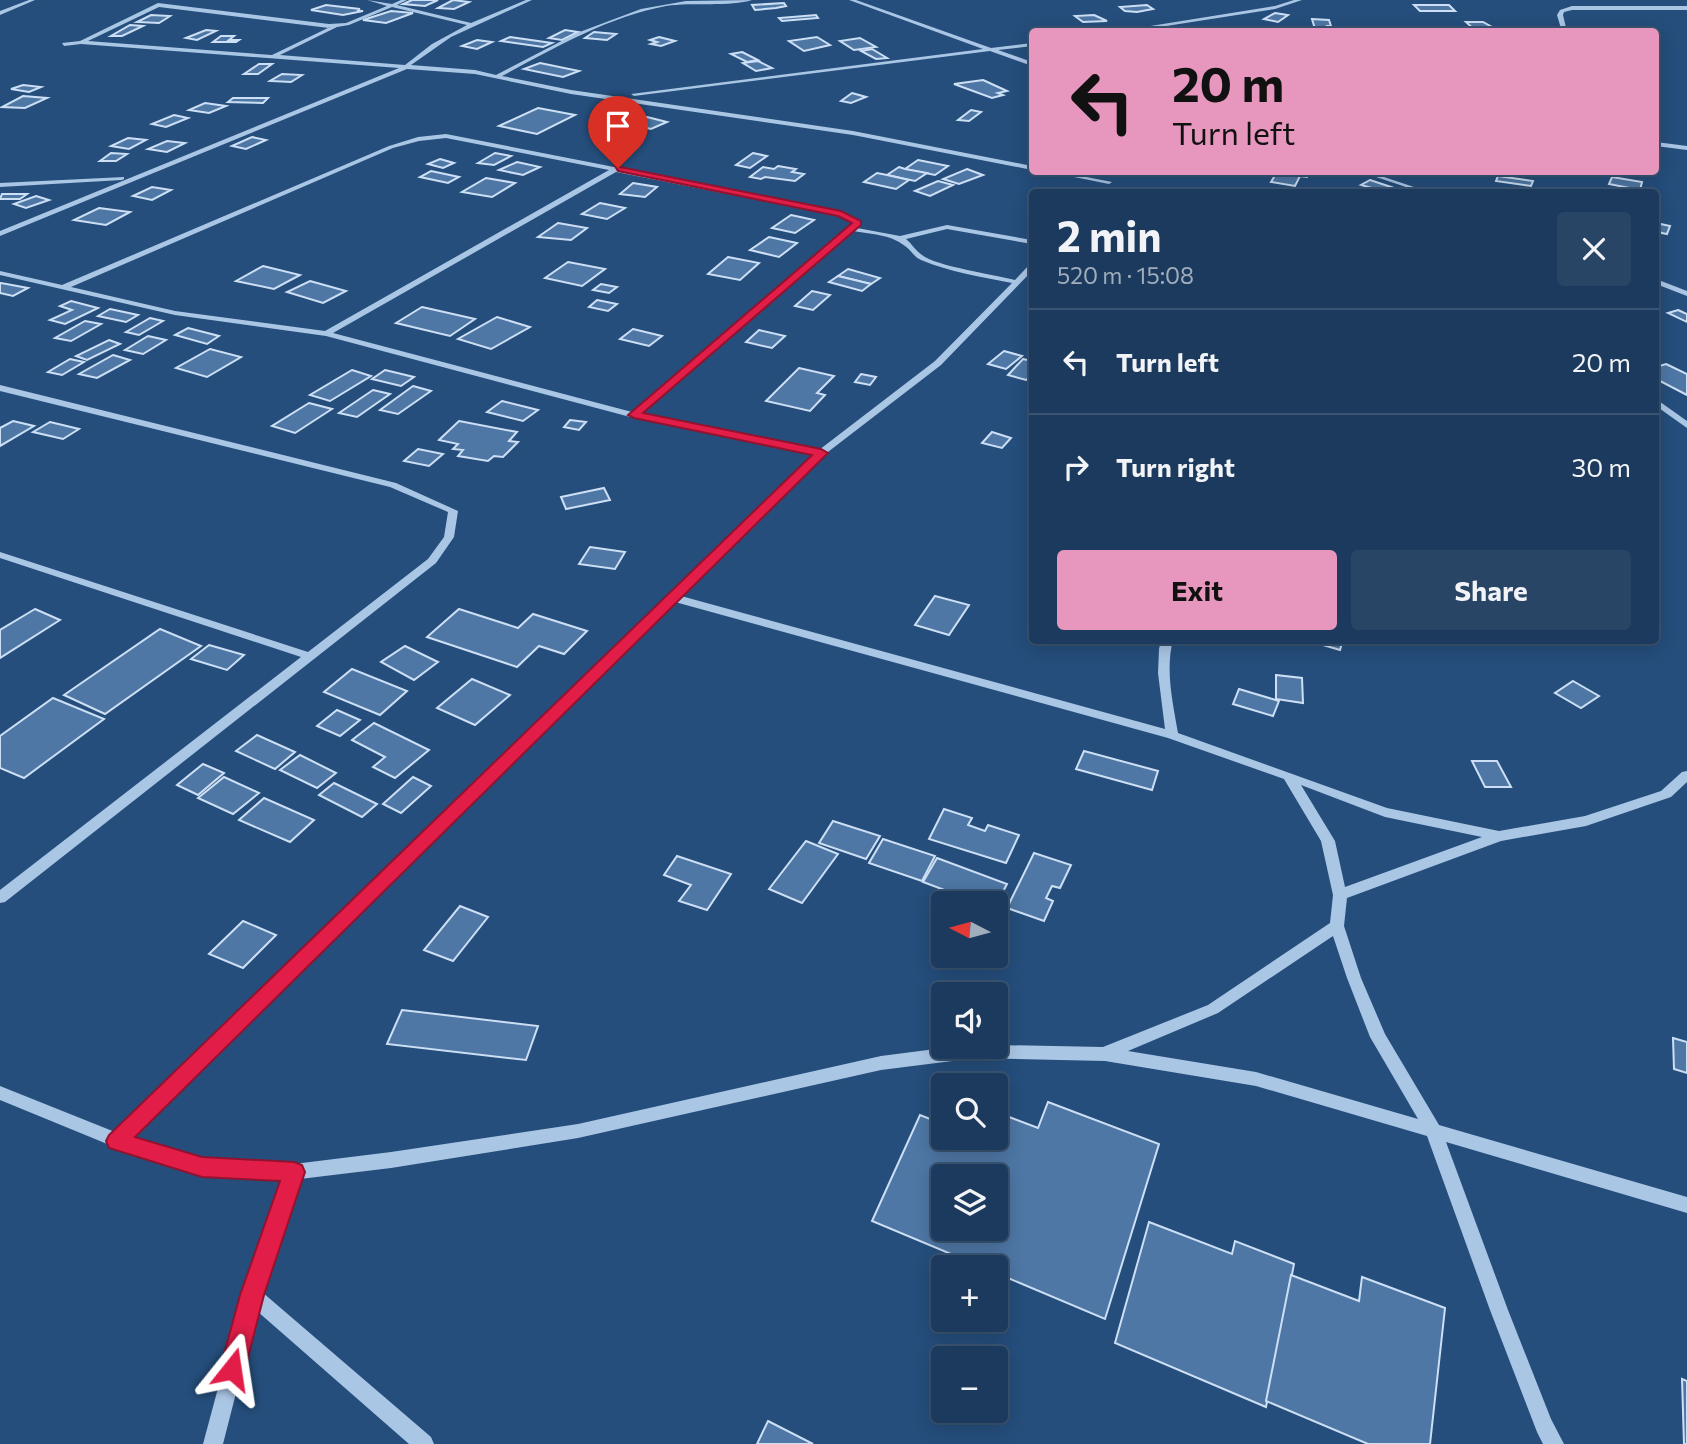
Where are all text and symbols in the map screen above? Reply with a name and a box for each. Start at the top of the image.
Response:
text: 20 m [1172,52,1284,112]
icon: left [1057,56,1148,147]
pin [588,96,648,168]
icon: arrive [599,107,637,145]
text: Turn left [1172,112,1296,152]
text: 2 min [1057,209,1162,261]
button: close [1557,212,1631,286]
text: 520 m · 15:08 [1057,261,1194,289]
icon: left [1057,343,1095,381]
text: Turn left [1116,346,1219,377]
text: 20 m [1572,346,1631,377]
icon: right [1057,448,1095,486]
text: Turn right [1116,451,1235,482]
text: 30 m [1572,451,1631,482]
button: Exit [1057,550,1337,630]
button: Share [1351,550,1631,630]
north arrow [931,891,1008,968]
map controls [931,891,1008,1423]
button: sound [931,982,1008,1059]
button: search [931,1073,1008,1150]
button: layers [931,1164,1008,1241]
button: + [931,1255,1008,1332]
position arrow [195,1332,269,1406]
button: − [931,1346,1008,1423]

